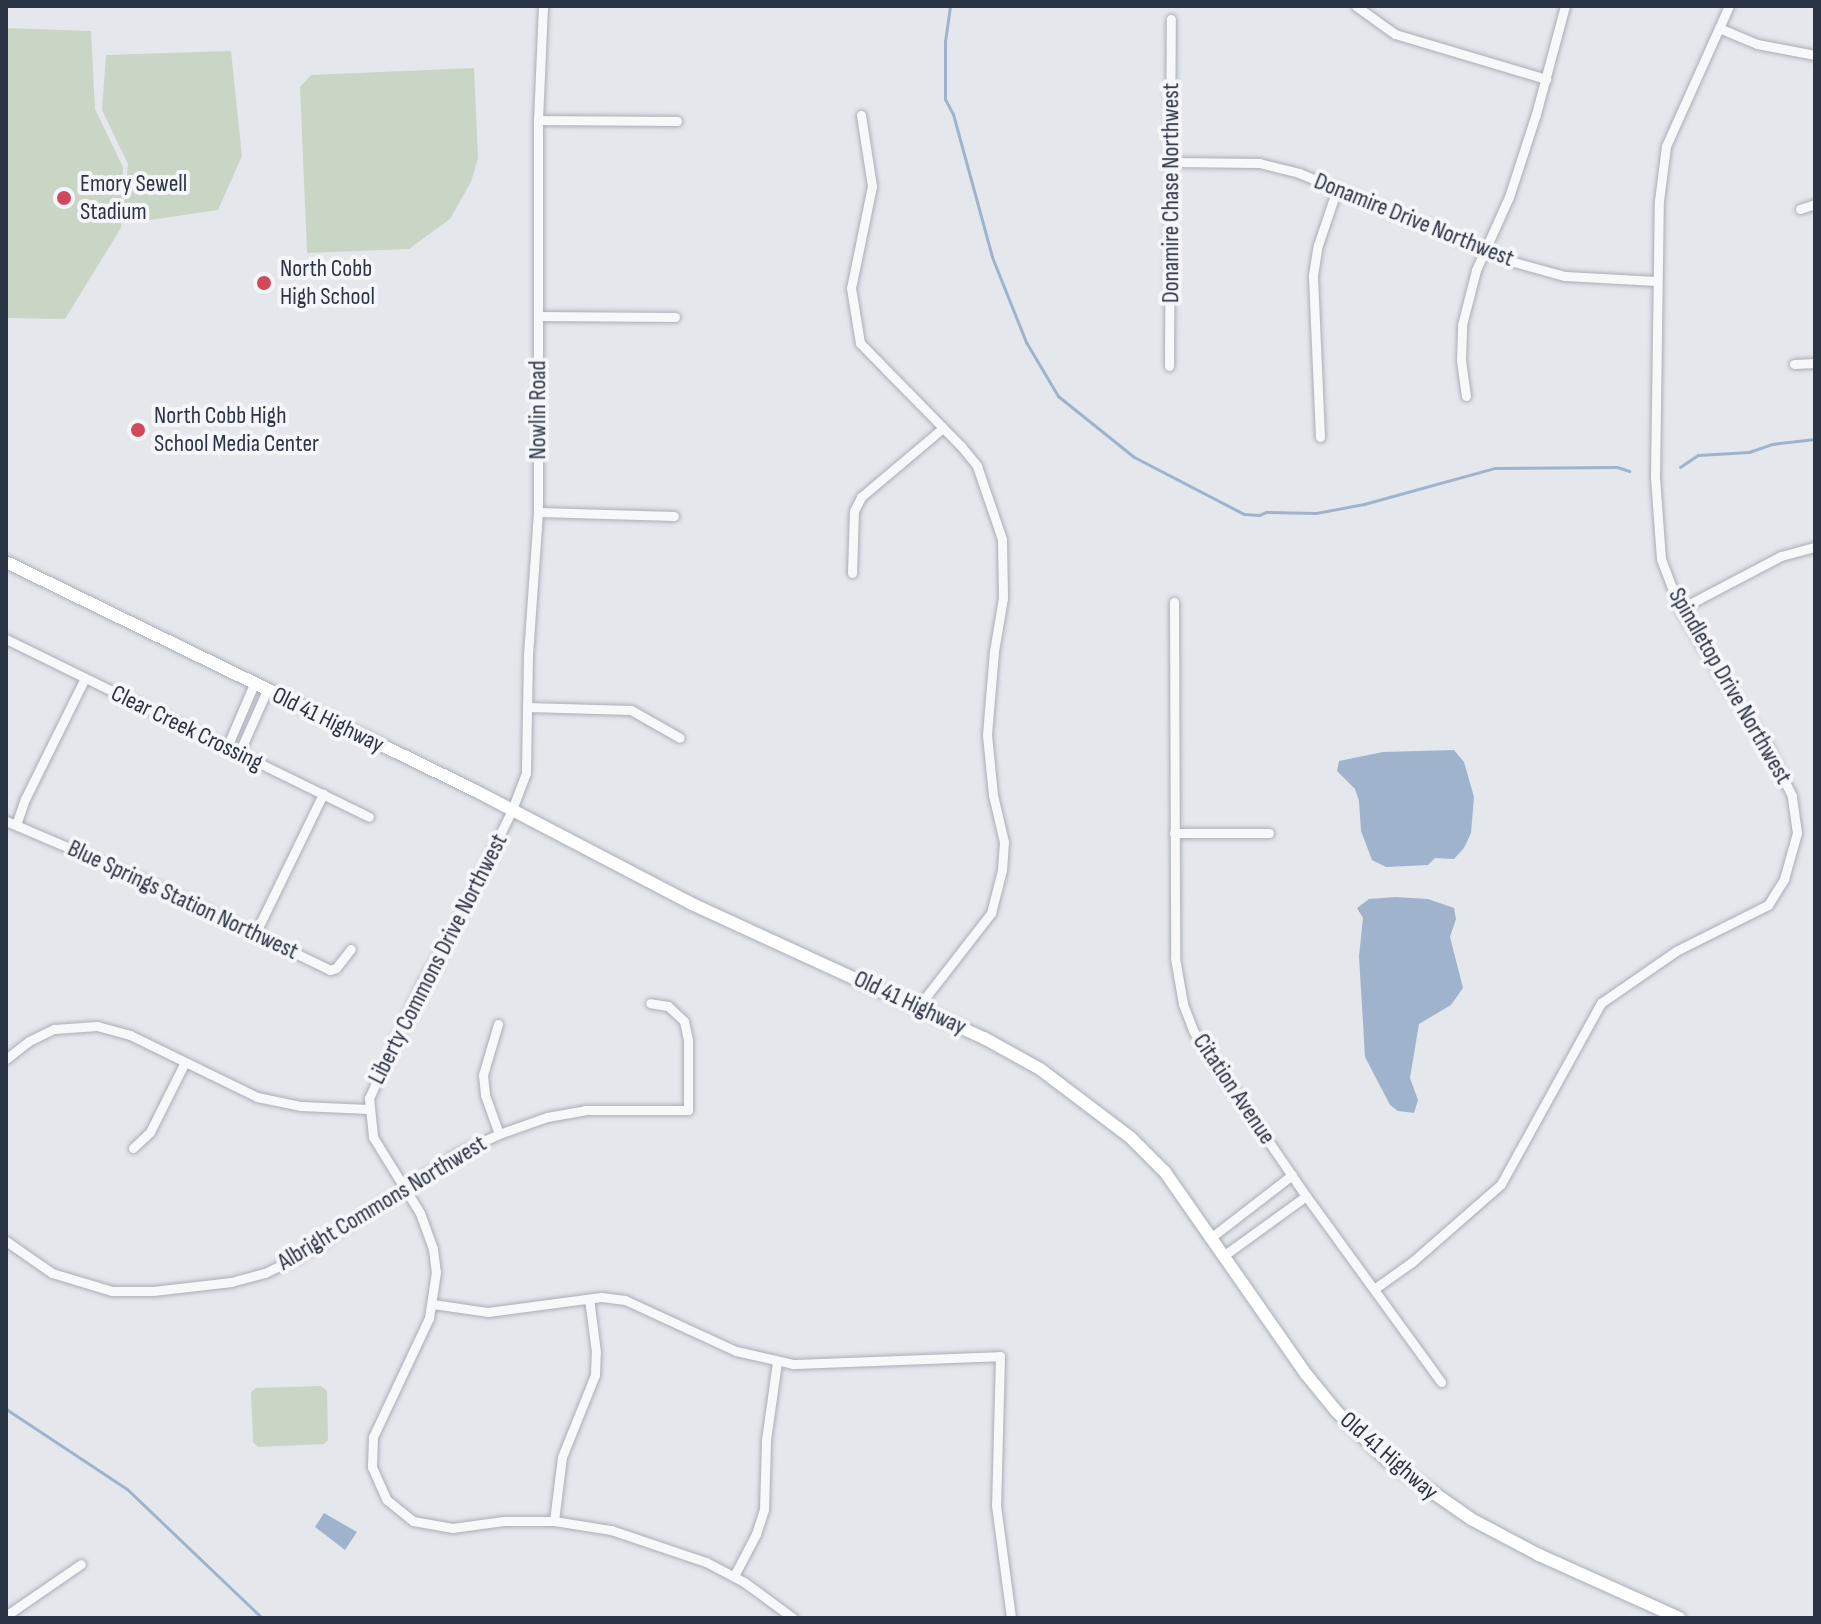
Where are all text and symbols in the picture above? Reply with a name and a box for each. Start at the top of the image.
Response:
street label: Donamire Chase Northwest [1157,83,1185,303]
street label: Donamire Drive Northwest [1310,167,1518,273]
place label: Emory Sewell Stadium [80,170,187,226]
marker: Emory Sewell Stadium [55,189,73,207]
place label: North Cobb High School [280,255,375,311]
marker: North Cobb High School [255,274,273,292]
street label: Nowlin Road [524,360,552,460]
place label: North Cobb High School Media Center [154,402,319,458]
marker: North Cobb High School Media Center [129,421,147,439]
street label: Spindletop Drive Northwest [1662,583,1798,789]
street label: Clear Creek Crossing [106,679,268,777]
street label: Old 41 Highway [268,681,388,759]
street label: Liberty Commons Drive Northwest [362,829,514,1089]
street label: Blue Springs Station Northwest [63,834,303,966]
street label: Old 41 Highway [849,965,971,1041]
street label: Citation Avenue [1187,1028,1281,1150]
street label: Albright Commons Northwest [272,1129,492,1277]
street label: Old 41 Highway [1334,1406,1444,1506]

